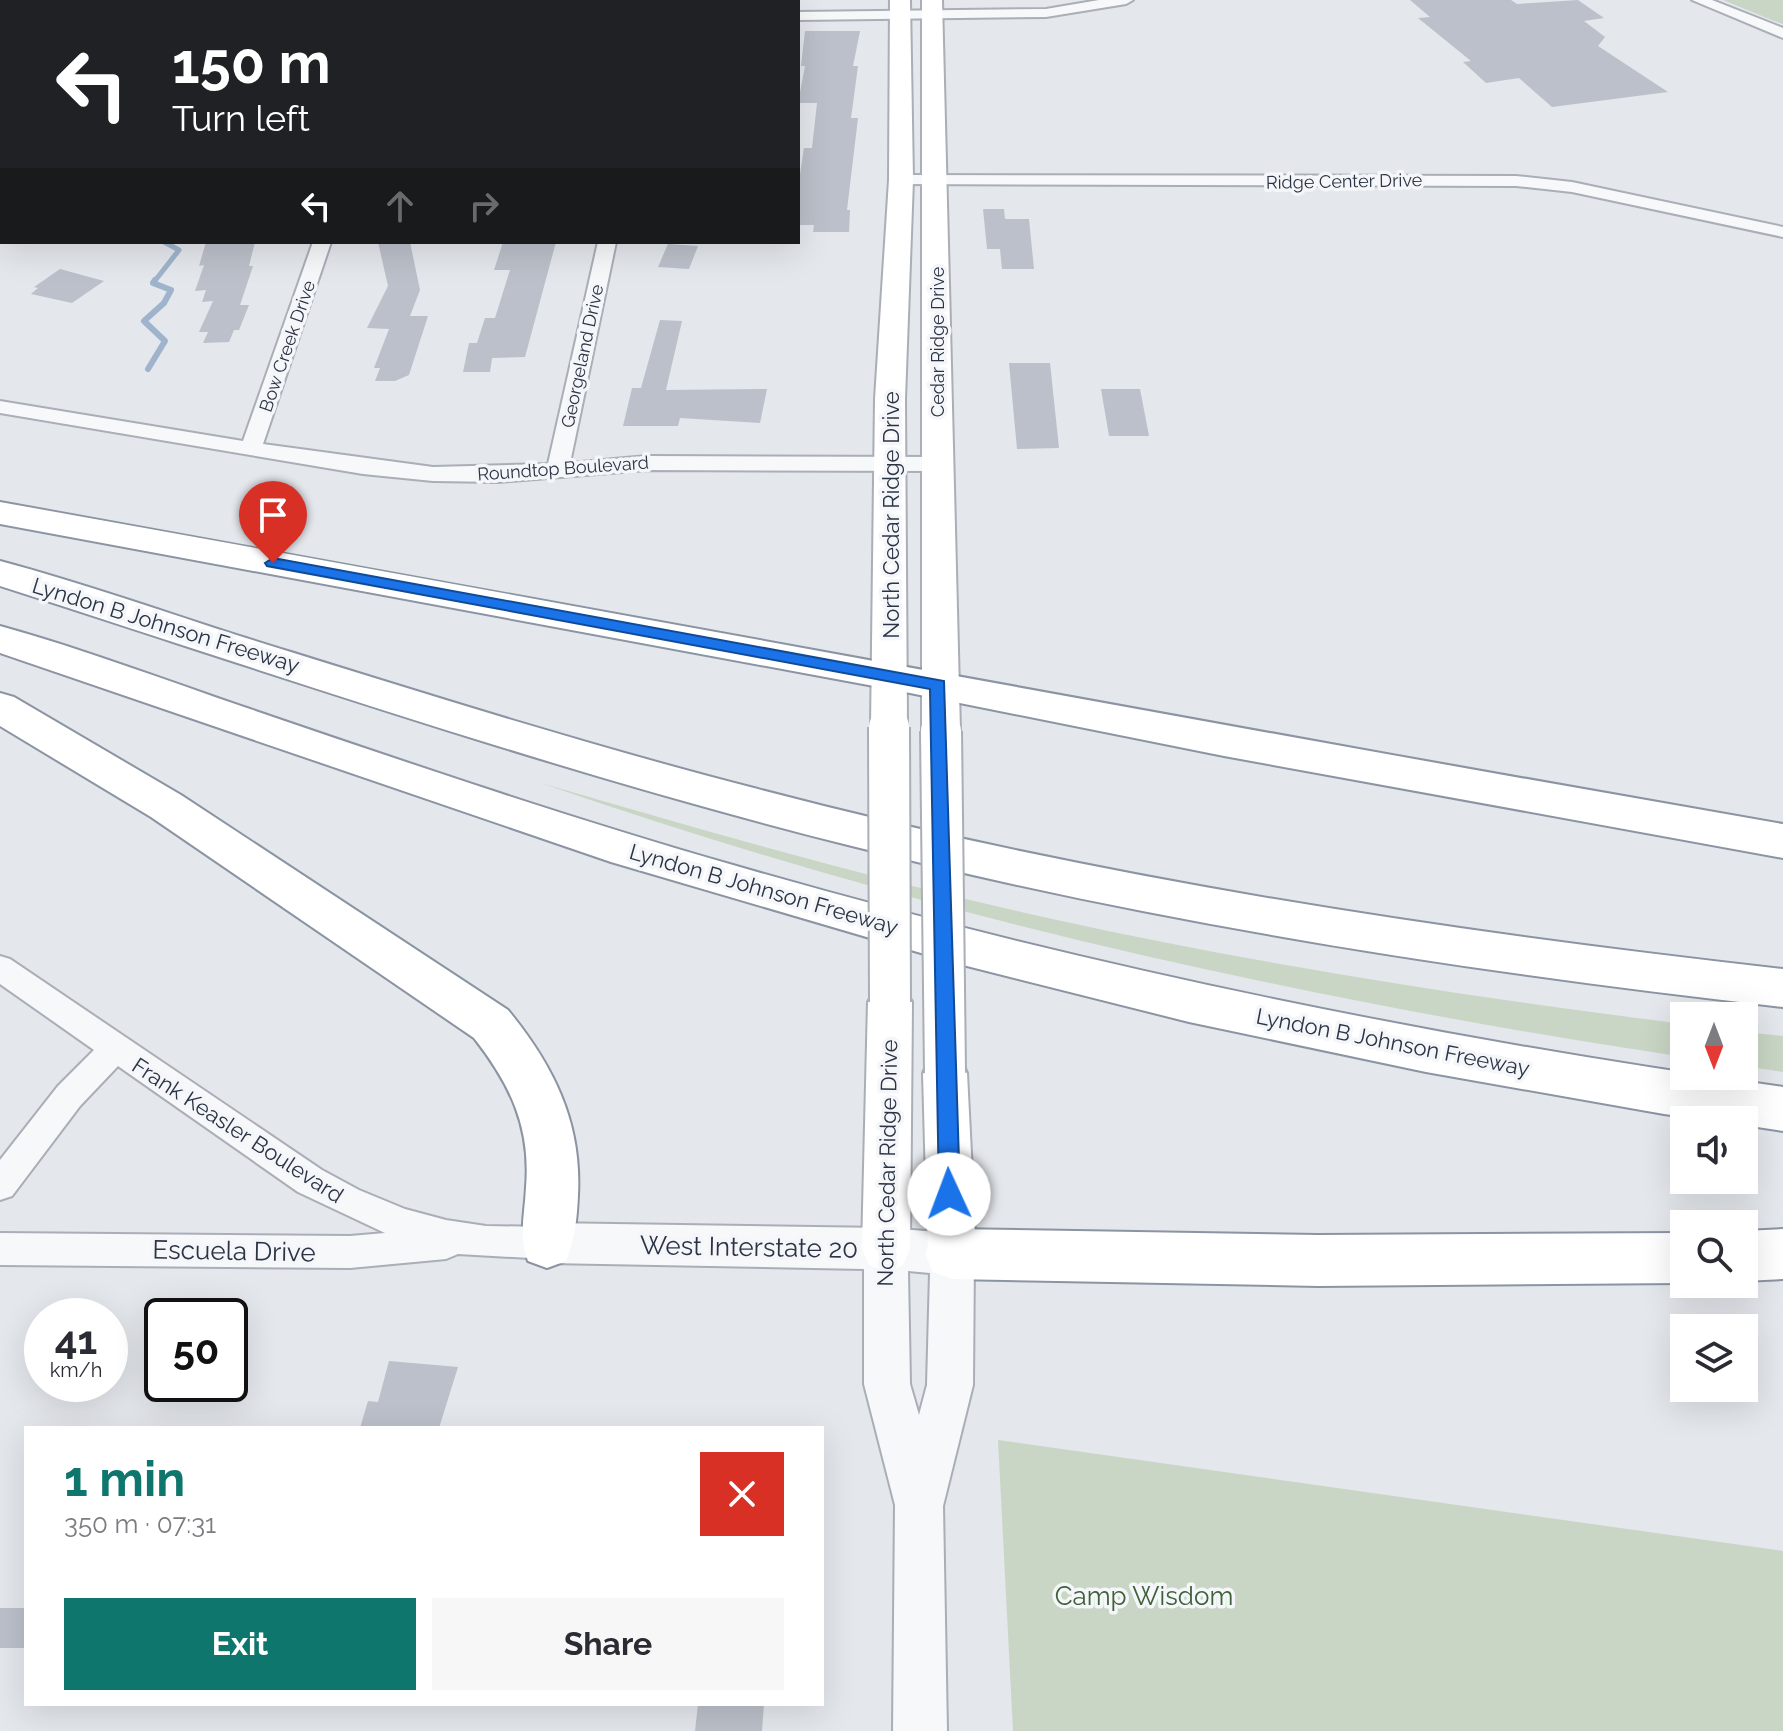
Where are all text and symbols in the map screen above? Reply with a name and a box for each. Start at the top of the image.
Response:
text: 150 m [172,30,331,96]
icon: left [40,32,144,136]
text: Turn left [172,97,310,139]
street label: Ridge Center Drive [1266,169,1423,193]
icon: left [294,184,338,228]
icon: ahead [378,184,422,228]
icon: right [462,184,506,228]
street label: Cedar Ridge Drive [927,266,948,417]
street label: Bow Creek Drive [255,277,319,415]
street label: Georgeland Drive [557,282,608,430]
street label: North Cedar Ridge Drive [878,391,904,639]
street label: Roundtop Boulevard [477,452,649,484]
pin [239,481,307,563]
icon: arrive [251,493,295,537]
street label: Lyndon B Johnson Freeway [29,572,303,678]
street label: Lyndon B Johnson Freeway [627,838,901,940]
north arrow [1670,1002,1758,1090]
map controls [1670,1002,1758,1402]
street label: Lyndon B Johnson Freeway [1254,1003,1532,1081]
street label: North Cedar Ridge Drive [872,1039,902,1287]
street label: Frank Keasler Boulevard [128,1052,348,1208]
button: sound [1670,1106,1758,1194]
position arrow [907,1152,991,1236]
button: search [1670,1210,1758,1298]
street label: West Interstate 20 [640,1230,858,1264]
street label: Escuela Drive [152,1235,316,1267]
speed limit sign: 50 [144,1298,248,1402]
button: layers [1670,1314,1758,1402]
text: 41 [55,1316,97,1363]
text: km/h [50,1358,102,1382]
text: 1 min [64,1451,185,1507]
button: close [700,1452,784,1536]
text: 350 m · 07:31 [64,1509,216,1539]
park label: Camp Wisdom [1055,1581,1233,1611]
button: Exit [64,1598,416,1690]
button: Share [432,1598,784,1690]

